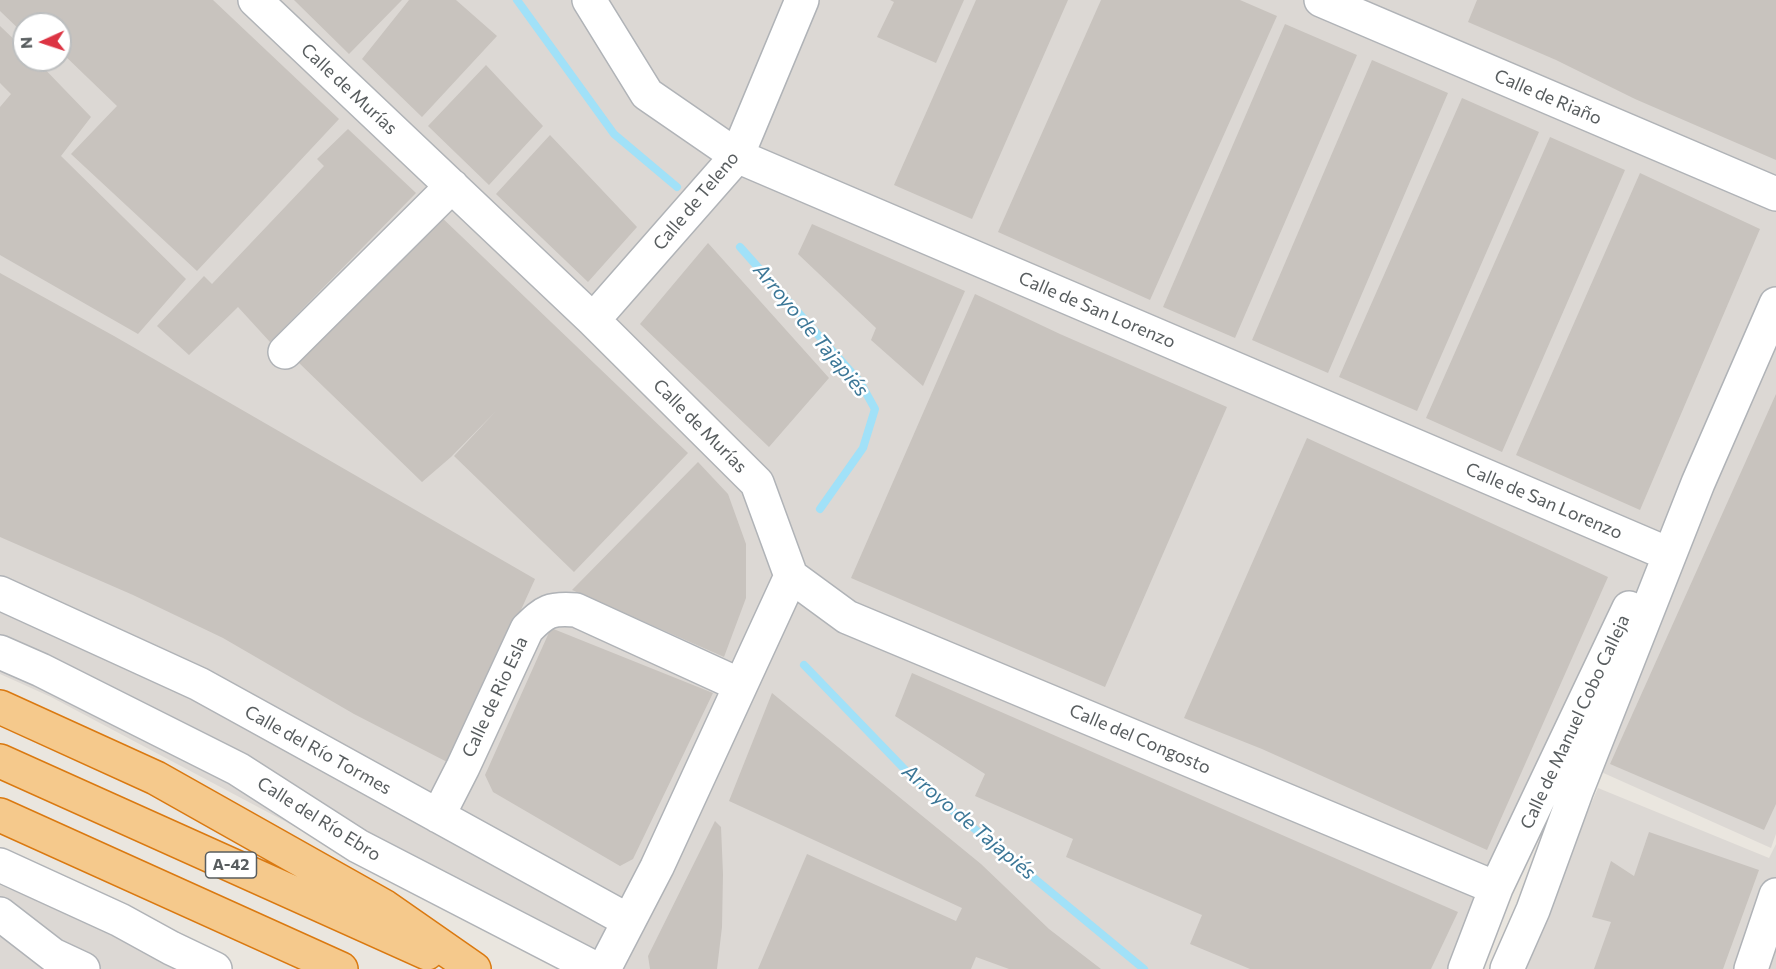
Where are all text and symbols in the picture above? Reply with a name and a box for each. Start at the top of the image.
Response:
north arrow [12,12,72,72]
text: N [16,36,35,49]
street label: Calle de Murías [296,39,402,139]
street label: Calle de Riaño [1491,65,1605,129]
street label: Calle de Teleno [649,147,743,255]
water label: Arroyo de Tajapiés [748,259,874,401]
street label: Calle de San Lorenzo [1015,267,1179,353]
street label: Calle de Murías [649,375,751,477]
street label: Calle de San Lorenzo [1462,458,1626,544]
street label: Calle de Manuel Cobo Calleja [1516,611,1634,833]
street label: Calle de Rio Esla [458,633,532,761]
street label: Calle del Congosto [1066,699,1214,779]
street label: Calle del Río Tormes [241,701,395,799]
water label: Arroyo de Tajapiés [898,759,1040,885]
street label: Calle del Río Ebro [253,772,385,866]
road number: A-42 [206,852,256,878]

